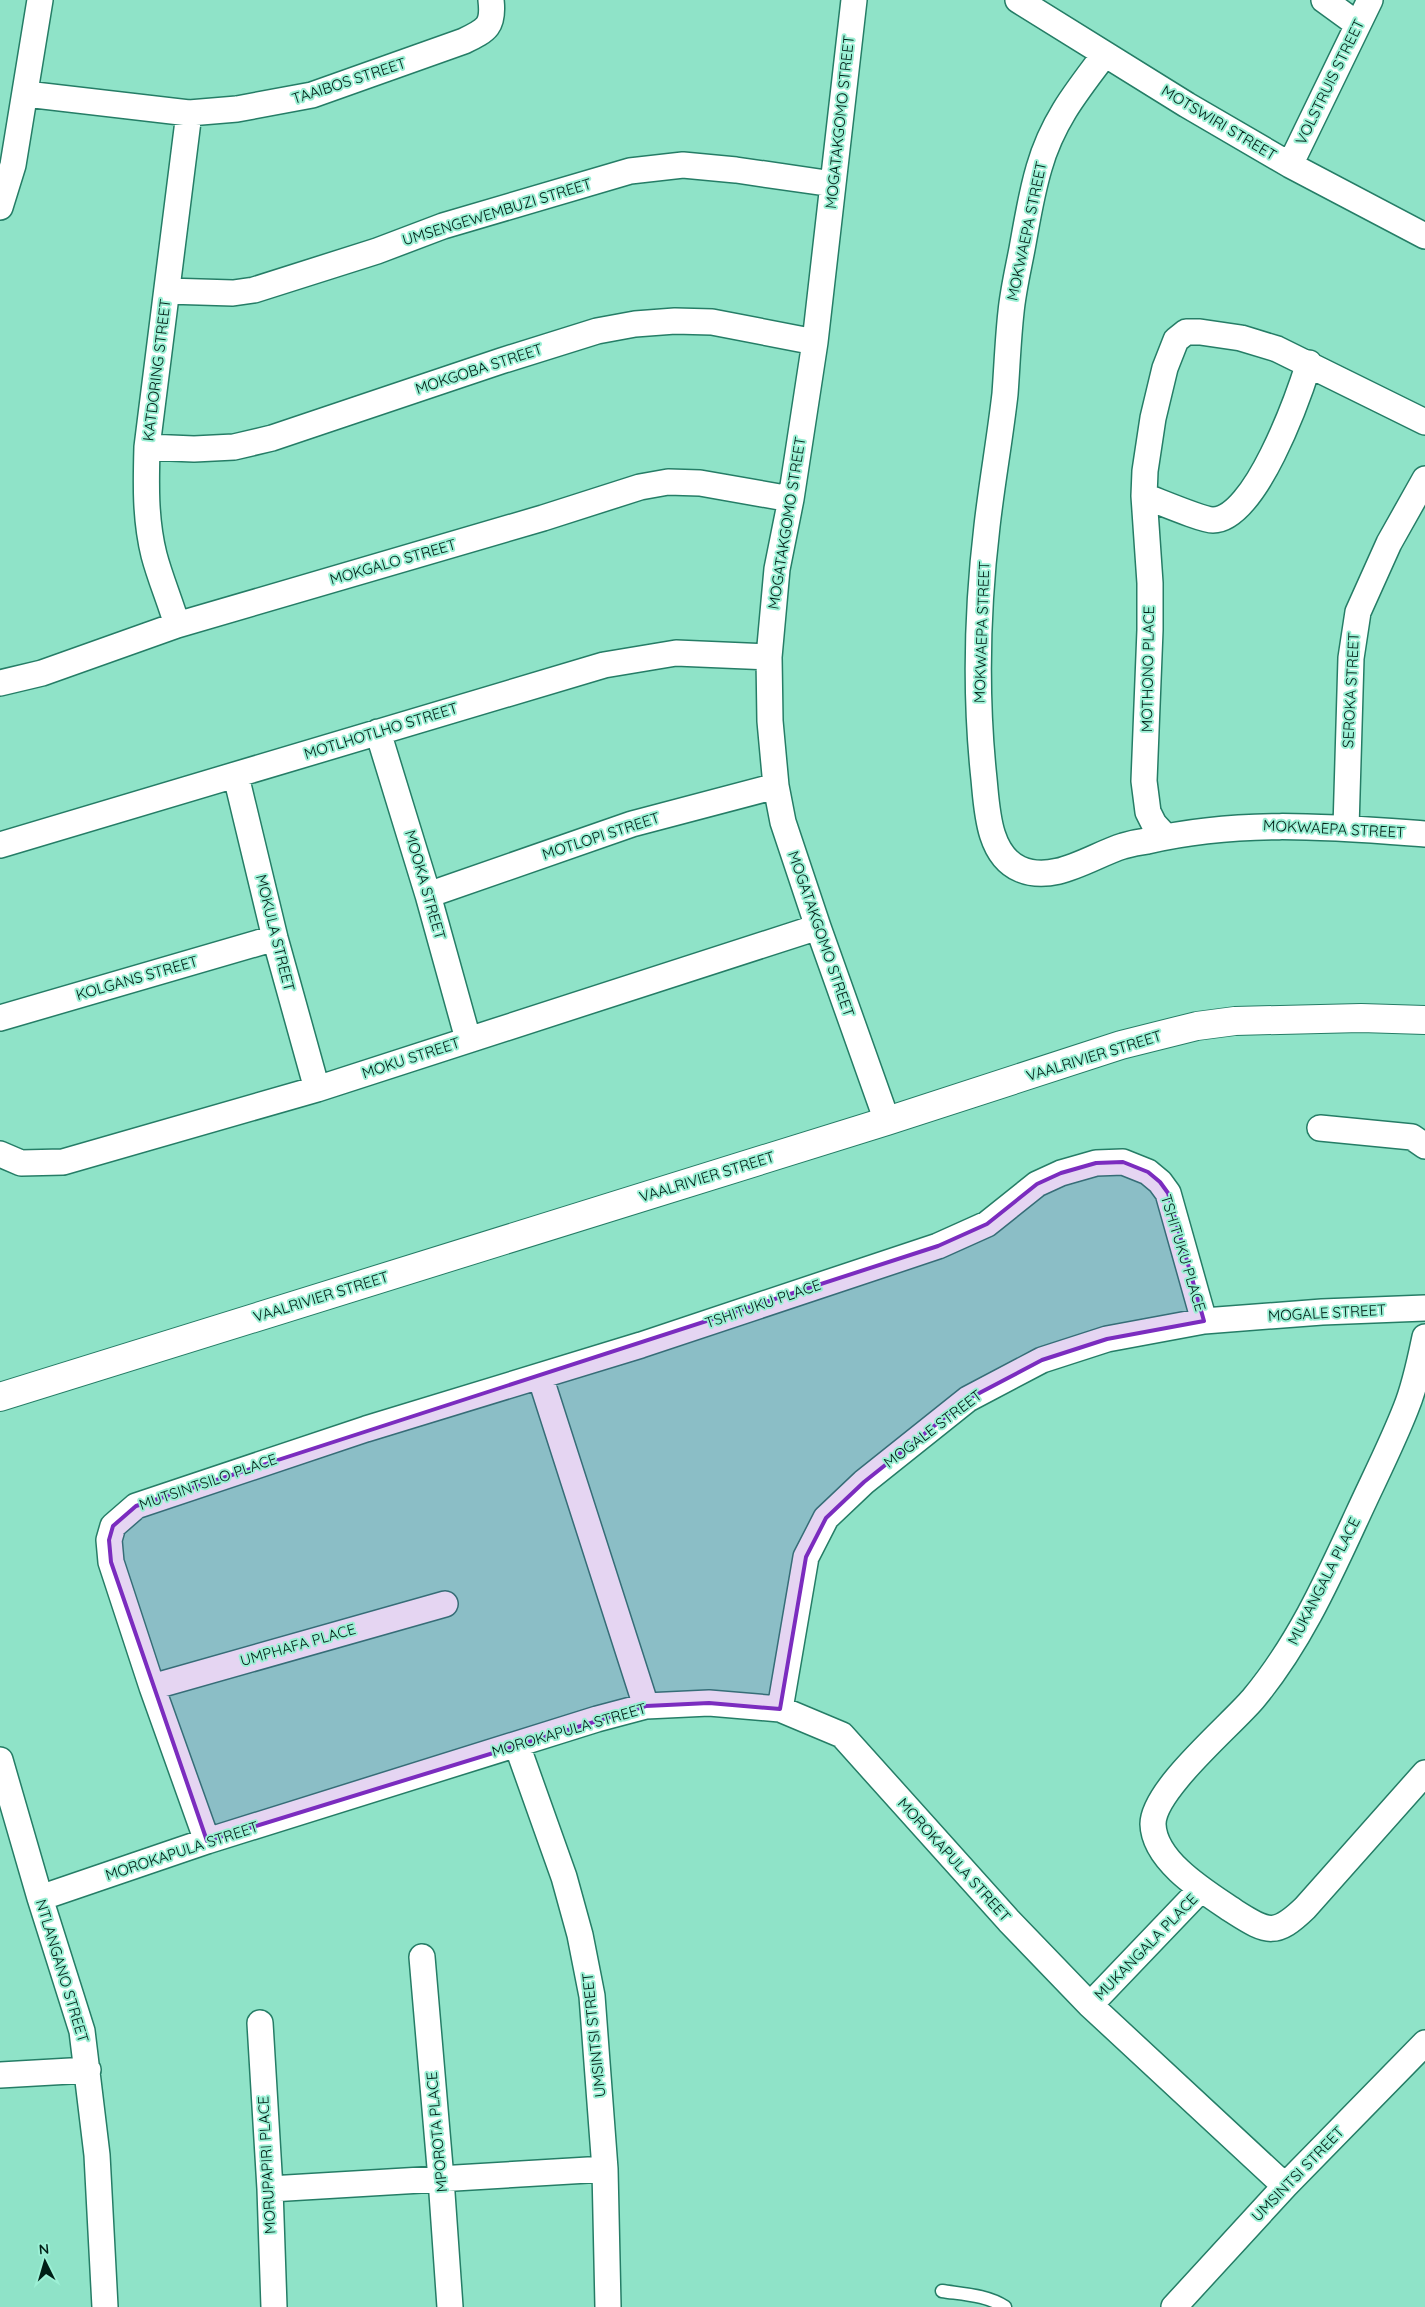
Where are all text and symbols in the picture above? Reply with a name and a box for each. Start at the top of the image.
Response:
street label: VOLSTRUIS STREET [1291,16,1368,148]
street label: MOGATAKGOMO STREET [821,34,858,210]
street label: TAAIBOS STREET [289,53,408,108]
street label: MOTSWIRI STREET [1158,81,1280,164]
street label: MOKWAEPA STREET [1002,159,1051,302]
street label: UMSENGEWEMBUZI STREET [400,174,594,249]
street label: KATDORING STREET [138,298,175,442]
street label: MOKGOBA STREET [413,339,545,398]
street label: MOGATAKGOMO STREET [763,435,810,611]
street label: MOKGALO STREET [327,534,458,589]
street label: MOKWAEPA STREET [970,561,993,703]
street label: MOTHONO PLACE [1137,606,1158,732]
street label: SEROKA STREET [1338,632,1363,748]
street label: MOTLHOTLHO STREET [302,698,460,763]
street label: MOTLOPI STREET [540,808,662,863]
street label: MOKWAEPA STREET [1263,815,1405,842]
street label: MOOKA STREET [401,828,450,942]
street label: MOGATAKGOMO STREET [784,848,859,1019]
street label: MOKULA STREET [252,872,299,993]
street label: KOLGANS STREET [74,951,200,1004]
street label: VAALRIVIER STREET [1024,1026,1164,1085]
street label: MOKU STREET [359,1033,462,1082]
street label: VAALRIVIER STREET [637,1147,777,1206]
street label: TSHITUKU PLACE [1157,1192,1210,1314]
street label: VAALRIVIER STREET [251,1267,391,1326]
street label: TSHITUKU PLACE [702,1275,823,1332]
street label: MOGALE STREET [1267,1300,1387,1325]
street label: MOGALE STREET [880,1385,986,1472]
street label: MUTSINTSILO PLACE [136,1449,279,1514]
street label: MUKANGALA PLACE [1283,1514,1364,1648]
street label: UMPHAFA PLACE [238,1619,358,1670]
street label: MOROKAPULA STREET [489,1698,648,1761]
street label: MOROKAPULA STREET [894,1794,1015,1926]
street label: MOROKAPULA STREET [103,1817,261,1884]
street label: MUKANGALA PLACE [1090,1889,1201,2004]
street label: NTLANGANO STREET [32,1897,93,2045]
street label: UMSINTSI STREET [578,1972,609,2098]
street label: MPOROTA PLACE [422,2071,451,2193]
street label: MORUPAPIRI PLACE [253,2096,280,2234]
street label: UMSINTSI STREET [1247,2122,1348,2225]
north arrow [20,2237,70,2287]
text: N [38,2240,50,2258]

